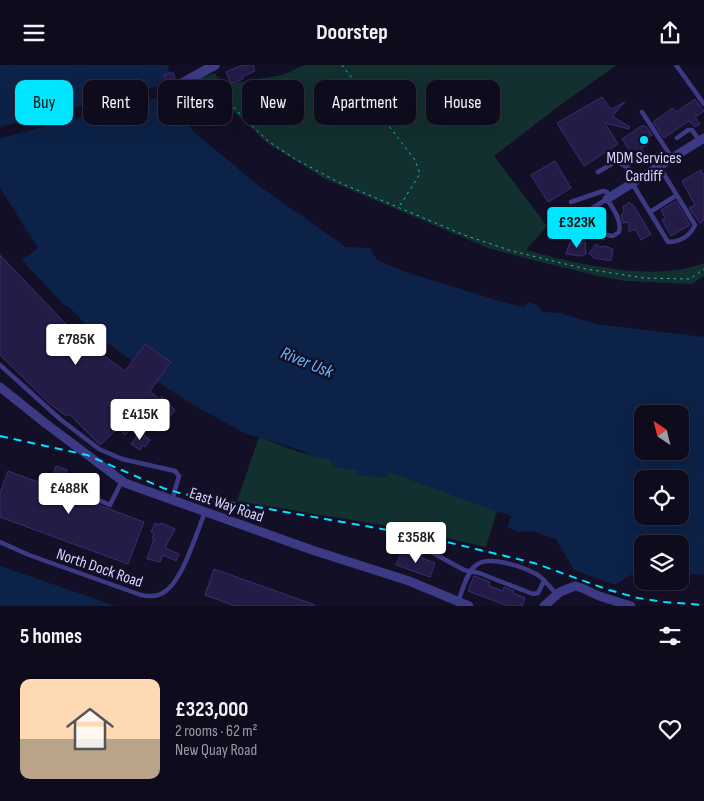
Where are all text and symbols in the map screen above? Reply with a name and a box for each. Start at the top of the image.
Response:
icon: menu [20,19,48,47]
text: Doorstep [316,19,388,46]
icon: share [656,19,684,47]
chip: Buy [15,80,73,125]
chip: Rent [83,80,148,125]
chip: Filters [158,80,232,125]
chip: New [242,80,304,125]
chip: Apartment [314,80,416,125]
chip: House [426,80,500,125]
marker: MDM Services Cardiff [638,134,650,146]
place label: MDM Services Cardiff [606,149,682,186]
pin: £323K [542,207,612,249]
text: £323K [558,213,596,232]
pin: £785K [41,323,111,366]
text: £785K [57,330,95,349]
water label: River Usk [278,342,337,383]
pin: £415K [105,399,175,441]
text: £415K [122,405,158,424]
north arrow [634,405,689,460]
map controls [634,405,689,590]
button: locate [634,470,689,525]
pin: £488K [34,473,104,515]
text: £488K [50,479,88,498]
street label: East Way Road [187,484,266,527]
pin: £358K [381,521,451,564]
text: £358K [397,528,435,547]
button: layers [634,535,689,590]
street label: North Dock Road [54,545,145,592]
icon: filters [656,622,684,650]
text: 5 homes [20,624,82,649]
text: £323,000 [175,697,248,722]
icon: home [60,699,120,759]
icon: heart [656,715,684,743]
text: 2 rooms · 62 m² [175,722,258,741]
text: New Quay Road [175,741,257,760]

